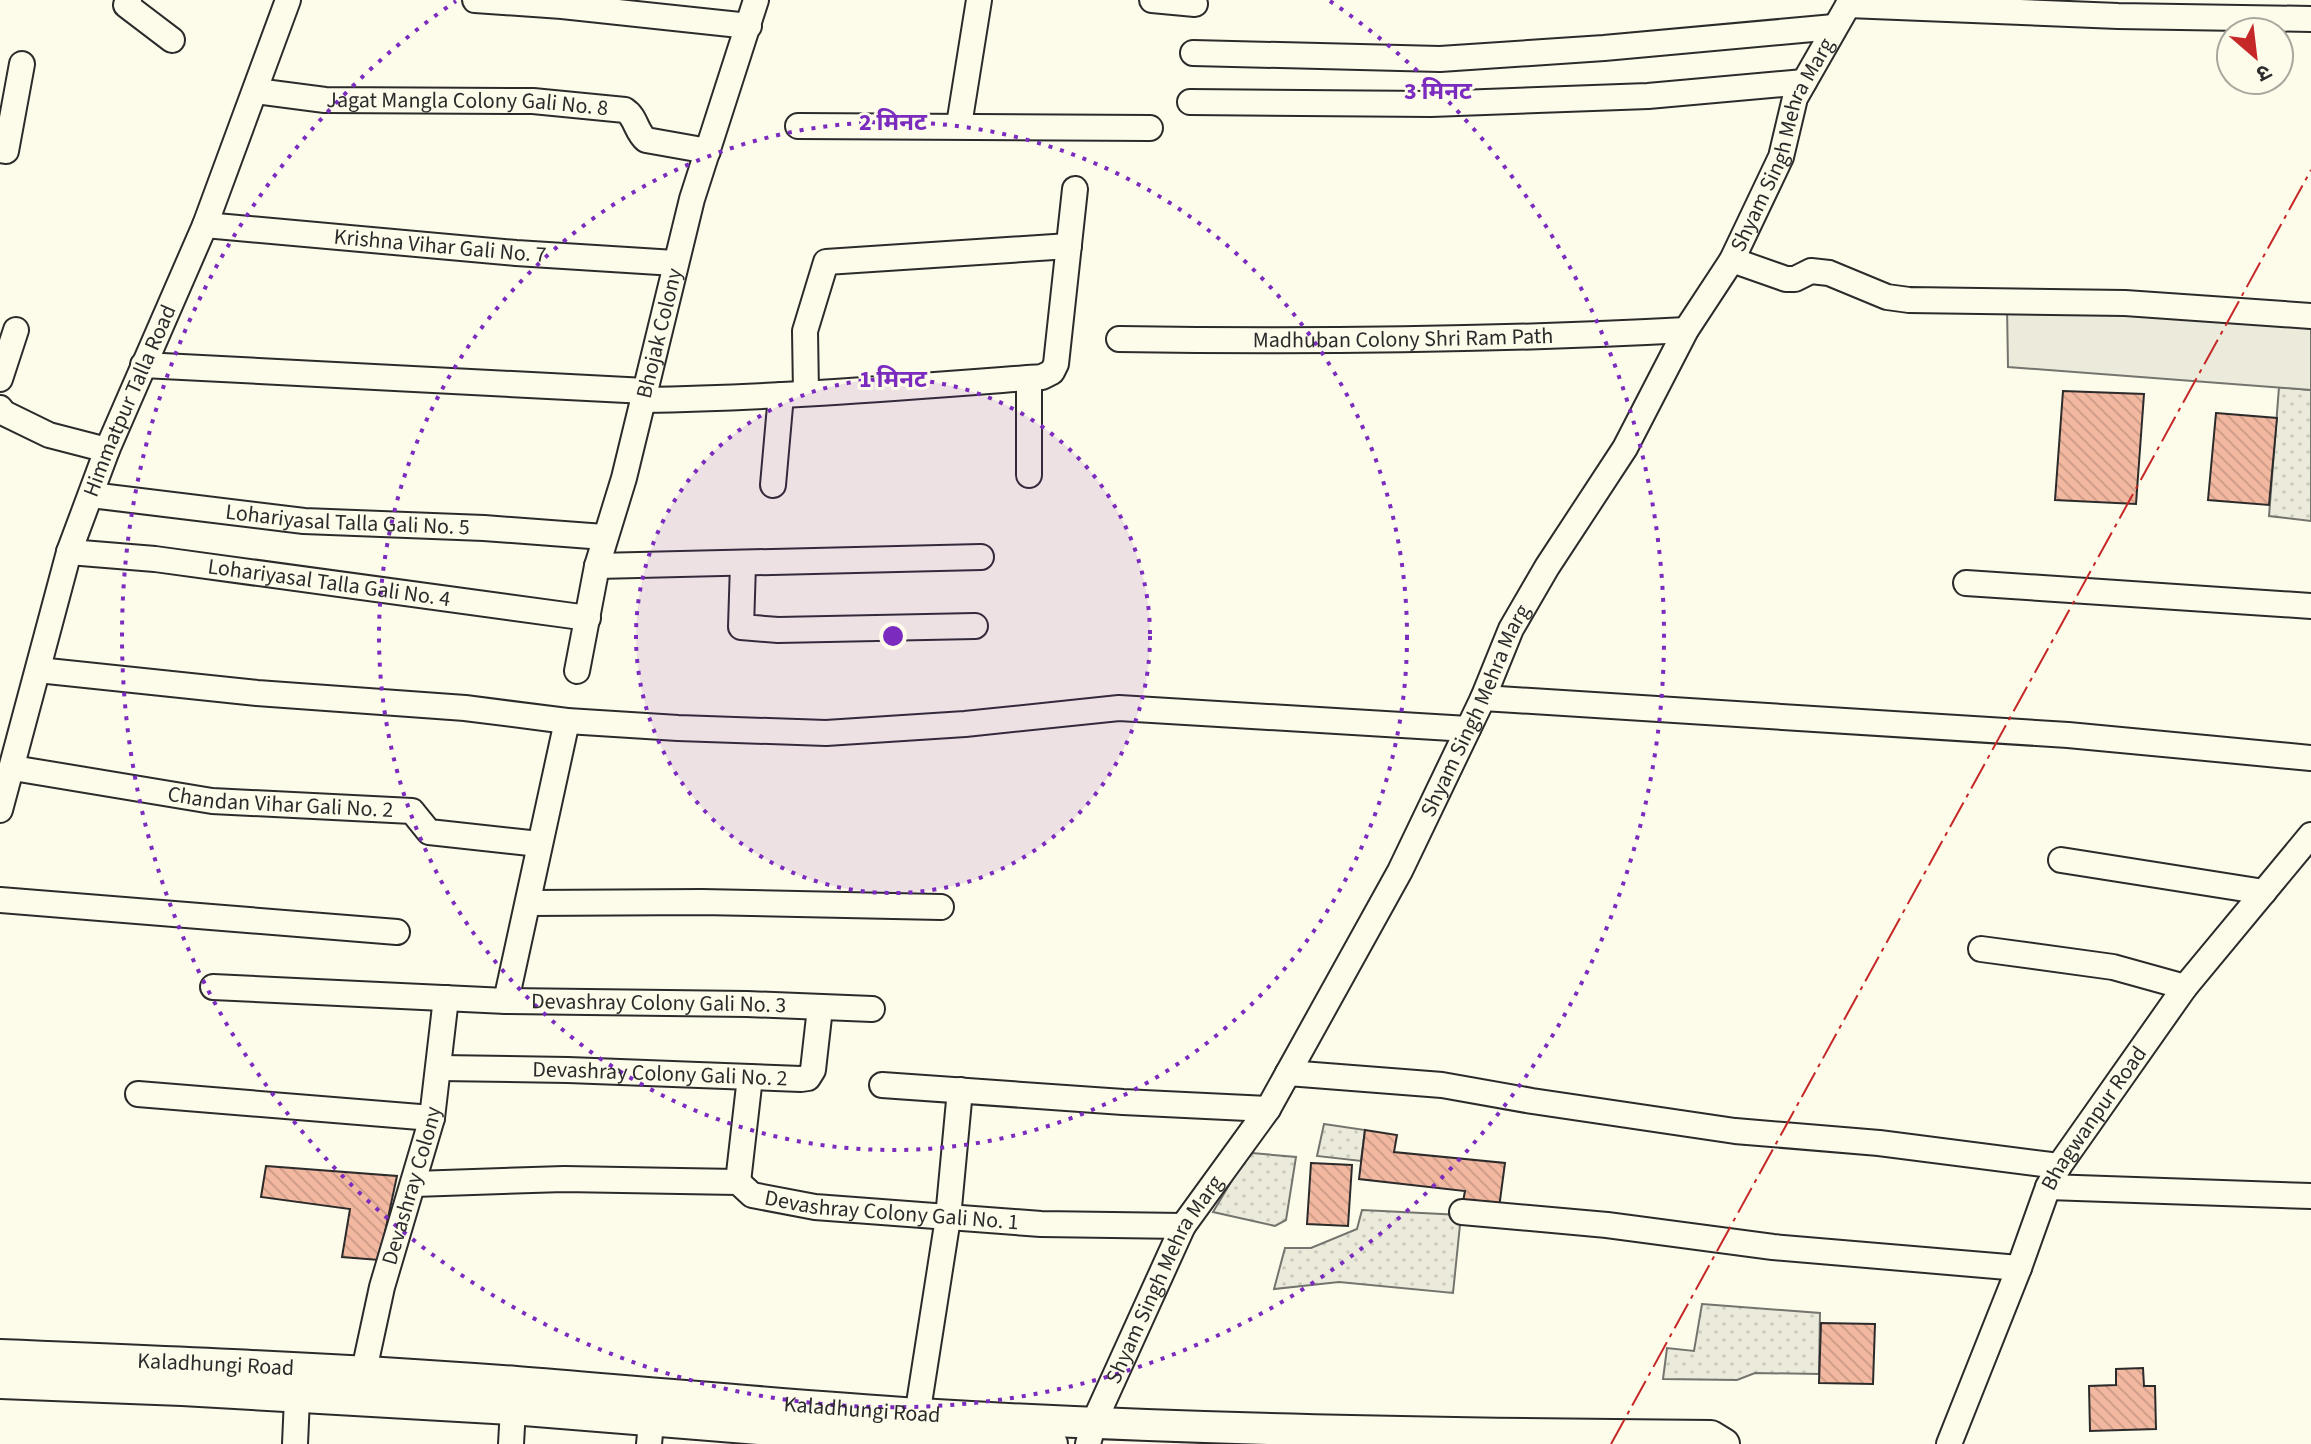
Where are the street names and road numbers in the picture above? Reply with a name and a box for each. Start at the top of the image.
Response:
street label: Shyam Singh Mehra Marg [1722,32,1842,257]
street label: Jagat Mangla Colony Gali No. 8 [326,84,610,124]
street label: Krishna Vihar Gali No. 7 [332,221,547,271]
street label: Bhojak Colony [628,264,691,402]
street label: Himmatpur Talla Road [75,300,184,501]
street label: Madhuban Colony Shri Ram Path [1253,320,1554,356]
street label: Lohariyasal Talla Gali No. 5 [224,496,470,543]
street label: Lohariyasal Talla Gali No. 4 [206,550,453,615]
street label: Shyam Singh Mehra Marg [1412,598,1538,822]
street label: Chandan Vihar Gali No. 2 [165,778,394,826]
street label: Devashray Colony Gali No. 3 [531,985,787,1022]
street label: Bhagwanpur Road [2033,1039,2155,1196]
street label: Devashray Colony Gali No. 2 [532,1053,788,1094]
street label: Devashray Colony [373,1104,449,1269]
street label: Shyam Singh Mehra Marg [1097,1168,1231,1389]
street label: Devashray Colony Gali No. 1 [762,1182,1020,1238]
street label: Kaladhungi Road [137,1345,295,1384]
street label: Kaladhungi Road [783,1388,941,1431]

